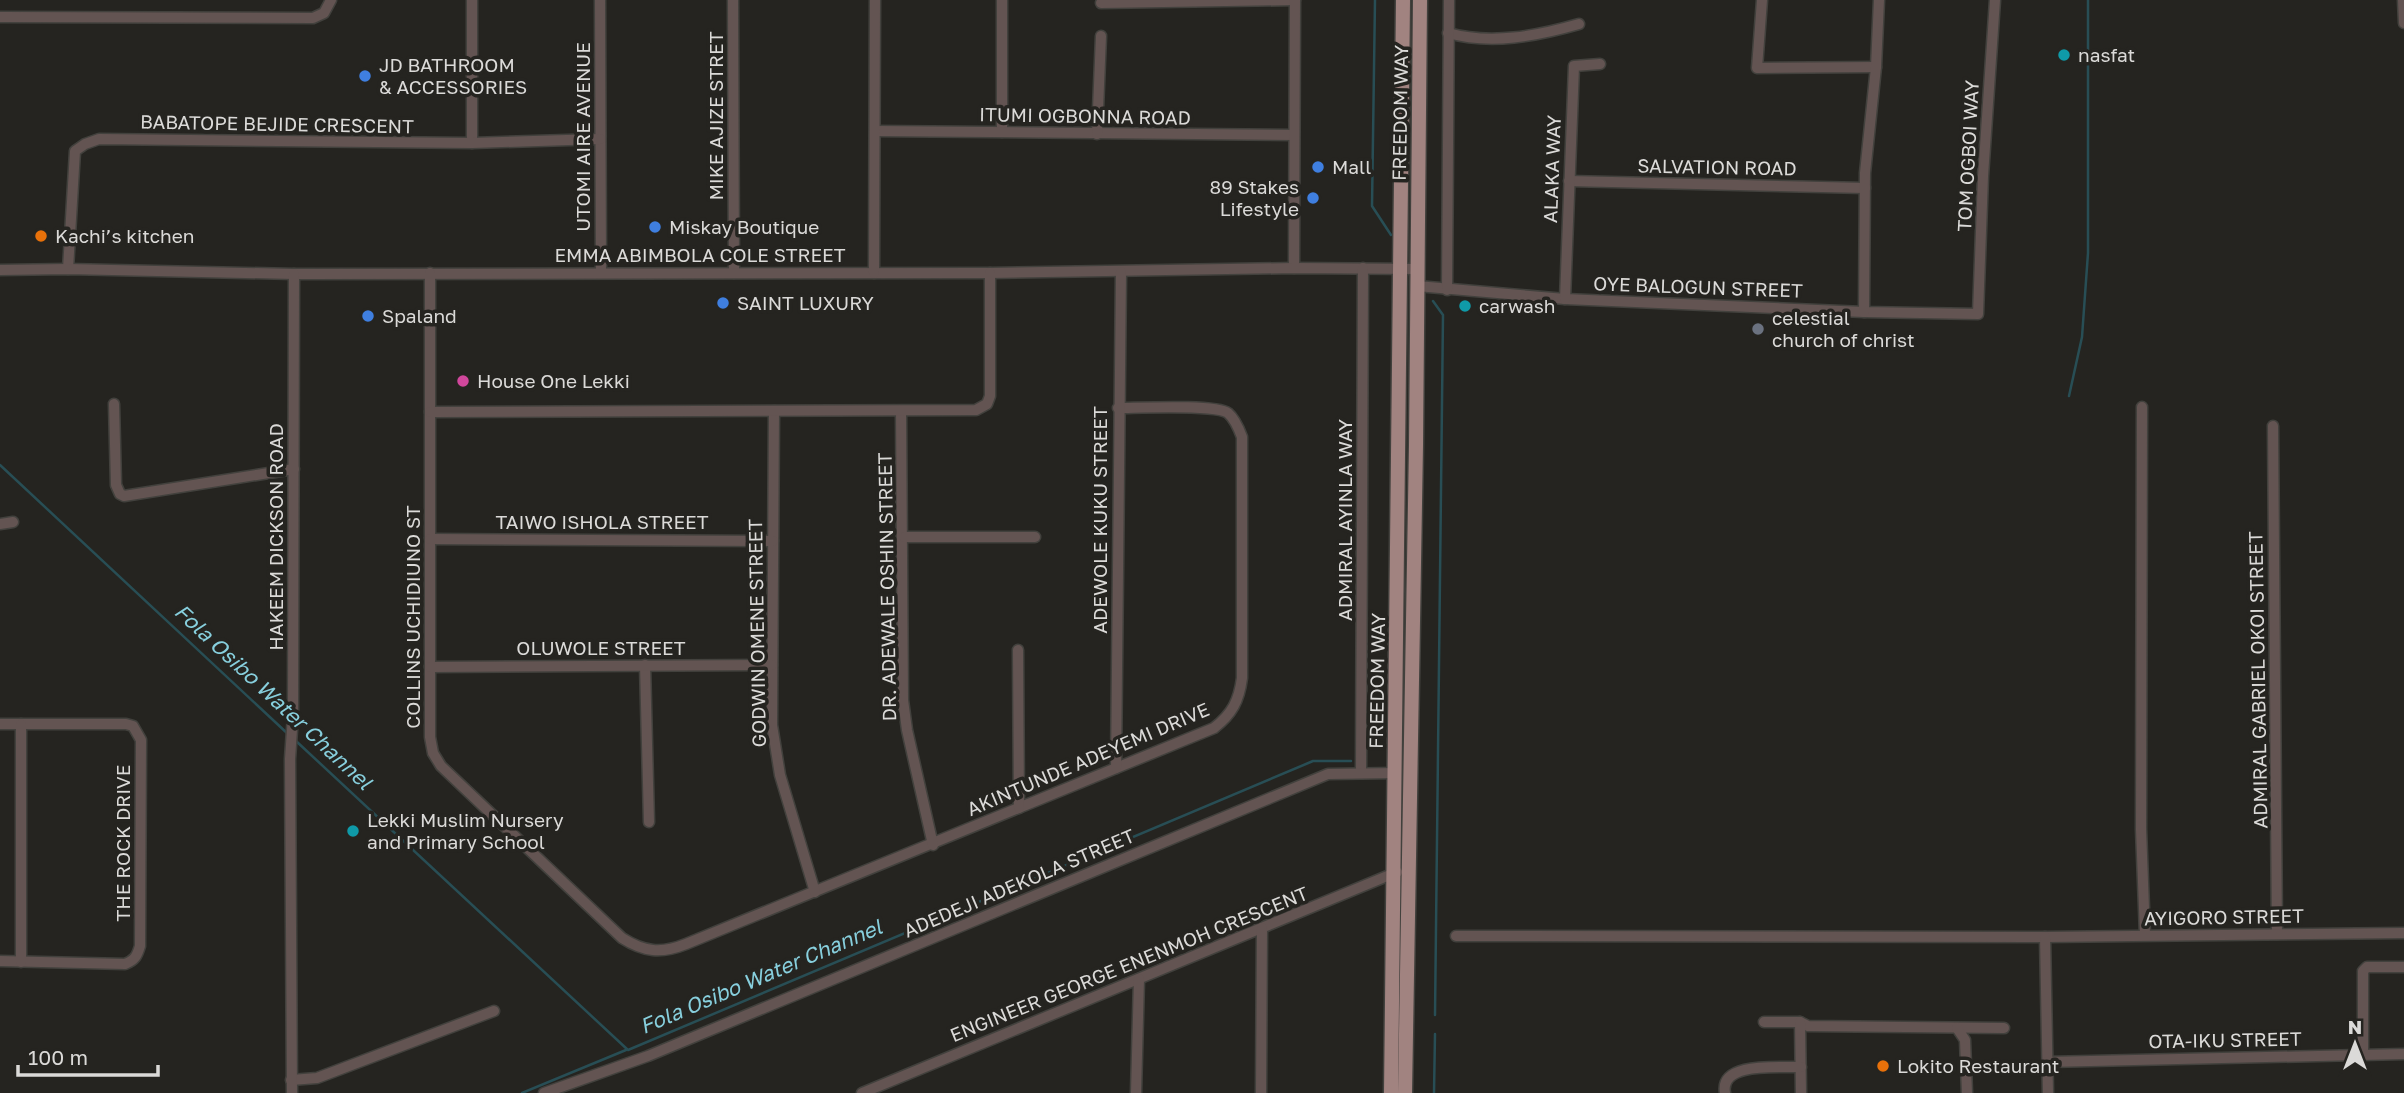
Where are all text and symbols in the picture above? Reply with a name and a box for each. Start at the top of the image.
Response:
street label: MIKE AJIZE STRET [704,31,727,201]
street label: UTOMI AIRE AVENUE [571,42,594,232]
place label: nasfat [2078,43,2135,66]
street label: FREEDOM WAY [1387,45,1412,181]
marker: nasfat [2056,47,2072,63]
place label: JD BATHROOM & ACCESSORIES [379,53,527,98]
marker: JD BATHROOM & ACCESSORIES [357,68,373,84]
street label: TOM OGBOI WAY [1952,80,1983,232]
street label: ITUMI OGBONNA ROAD [979,102,1191,129]
street label: BABATOPE BEJIDE CRESCENT [140,110,414,137]
street label: ALAKA WAY [1538,115,1565,223]
street label: SALVATION ROAD [1637,154,1797,179]
place label: Mall [1332,155,1371,178]
marker: Mall [1310,159,1326,175]
place label: 89 Stakes Lifestyle [1210,175,1299,220]
marker: 89 Stakes Lifestyle [1305,190,1321,206]
place label: Miskay Boutique [669,215,819,238]
marker: Miskay Boutique [647,219,663,235]
place label: Kachi’s kitchen [55,224,194,247]
marker: Kachi’s kitchen [33,228,49,244]
street label: EMMA ABIMBOLA COLE STREET [554,243,846,266]
street label: OYE BALOGUN STREET [1593,271,1803,302]
place label: SAINT LUXURY [737,291,874,314]
place label: carwash [1479,294,1555,317]
marker: SAINT LUXURY [715,295,731,311]
marker: carwash [1457,298,1473,314]
place label: Spaland [382,304,457,327]
place label: celestial church of christ [1772,306,1915,351]
marker: Spaland [360,308,376,324]
marker: celestial church of christ [1750,321,1766,337]
place label: House One Lekki [477,369,630,392]
marker: House One Lekki [455,373,471,389]
street label: ADEWOLE KUKU STREET [1088,406,1111,634]
street label: ADMIRAL AYINLA WAY [1333,419,1356,621]
street label: HAKEEM DICKSON ROAD [264,423,287,651]
street label: DR. ADEWALE OSHIN STREET [873,452,900,722]
street label: COLLINS UCHIDIUNO ST [401,505,424,729]
street label: TAIWO ISHOLA STREET [495,510,709,533]
street label: GODWIN OMENE STREET [743,518,770,747]
street label: ADMIRAL GABRIEL OKOI STREET [2243,531,2272,829]
water label: Fola Osibo Water Channel [170,598,379,795]
street label: FREEDOM WAY [1364,613,1389,749]
street label: OLUWOLE STREET [516,636,686,659]
street label: AKINTUNDE ADEYEMI DRIVE [963,697,1212,820]
street label: THE ROCK DRIVE [111,765,134,921]
place label: Lekki Muslim Nursery and Primary School [367,808,564,853]
marker: Lekki Muslim Nursery and Primary School [345,823,361,839]
street label: ADEDEJI ADEKOLA STREET [900,823,1138,942]
street label: ENGINEER GEORGE ENENMOH CRESCENT [946,881,1311,1046]
street label: AYIGORO STREET [2144,904,2304,929]
water label: Fola Osibo Water Channel [636,913,887,1039]
north arrow [2320,1009,2390,1079]
text: N [2348,1015,2362,1038]
street label: OTA-IKU STREET [2148,1027,2302,1052]
scale bar [18,1034,158,1078]
text: 100 m [28,1044,88,1070]
place label: Lokito Restaurant [1897,1054,2059,1077]
marker: Lokito Restaurant [1875,1058,1891,1074]

